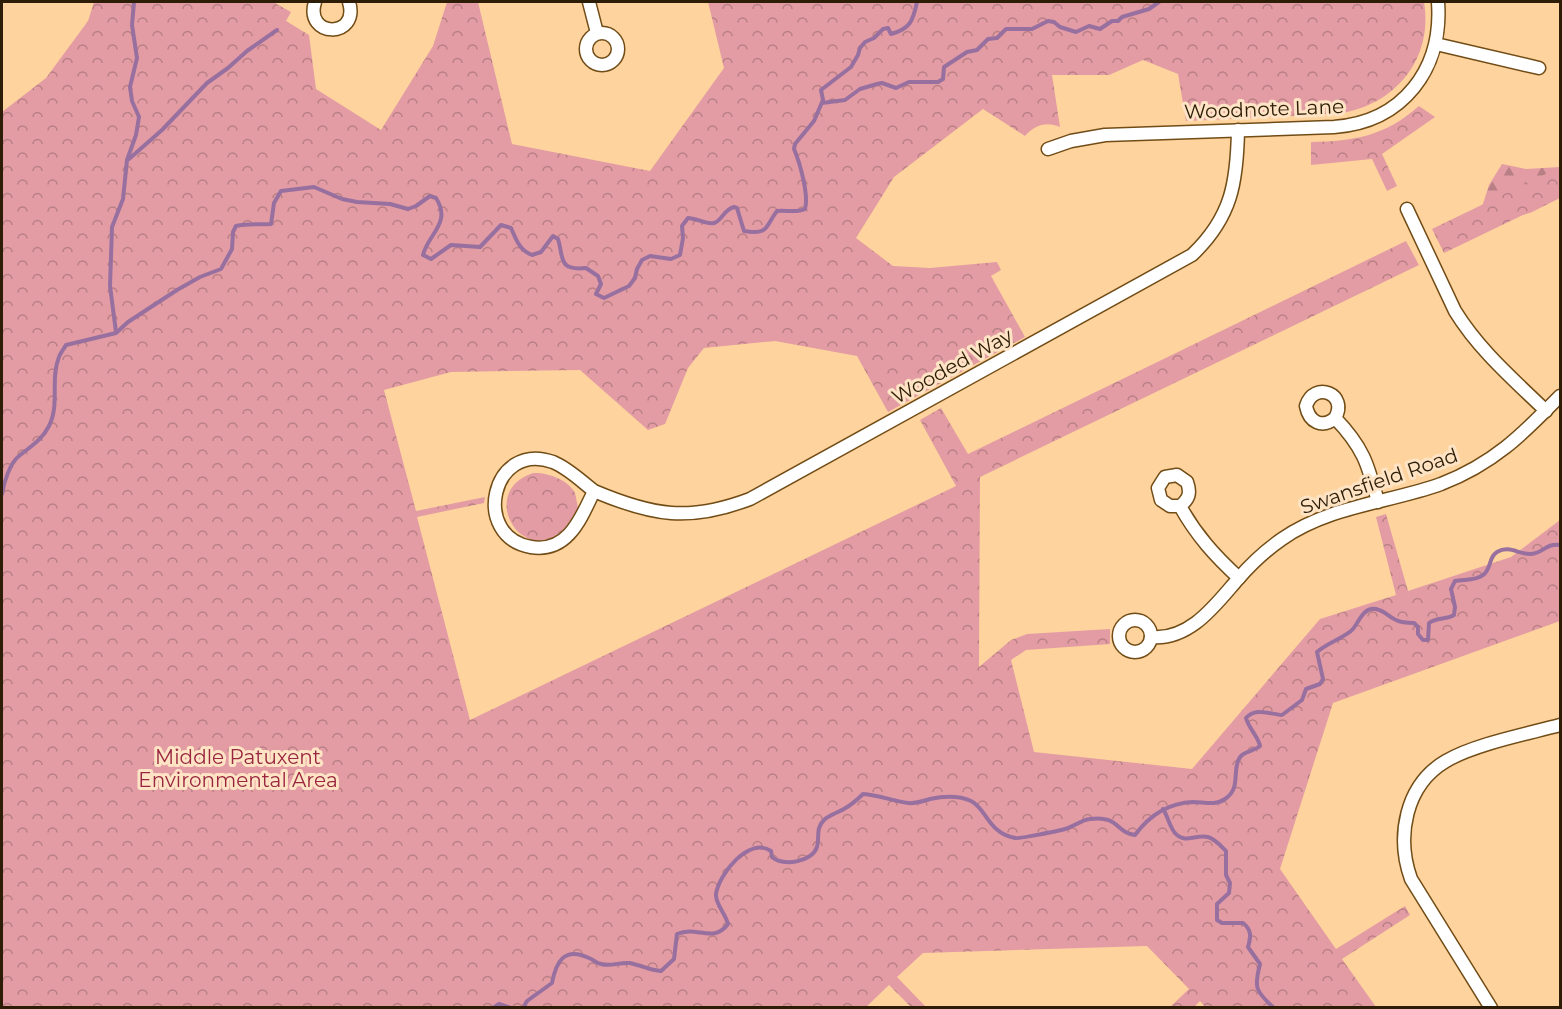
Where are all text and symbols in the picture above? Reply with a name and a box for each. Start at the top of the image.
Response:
street label: Woodnote Lane [1184,94,1344,124]
street label: Wooded Way [888,323,1017,409]
street label: Swansfield Road [1297,443,1461,519]
park label: Middle Patuxent Environmental Area [138,745,338,792]

